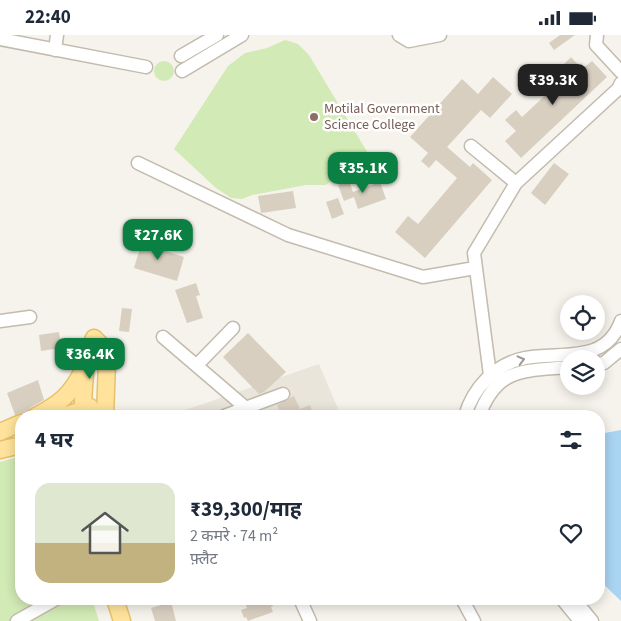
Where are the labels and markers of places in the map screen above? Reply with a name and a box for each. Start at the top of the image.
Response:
pin: ₹39.3K [512,63,594,106]
place label: Motilal Government Science College [324,99,440,135]
marker: Motilal Government Science College [308,111,320,123]
pin: ₹35.1K [322,151,404,194]
pin: ₹27.6K [117,219,199,261]
pin: ₹36.4K [49,337,131,380]

